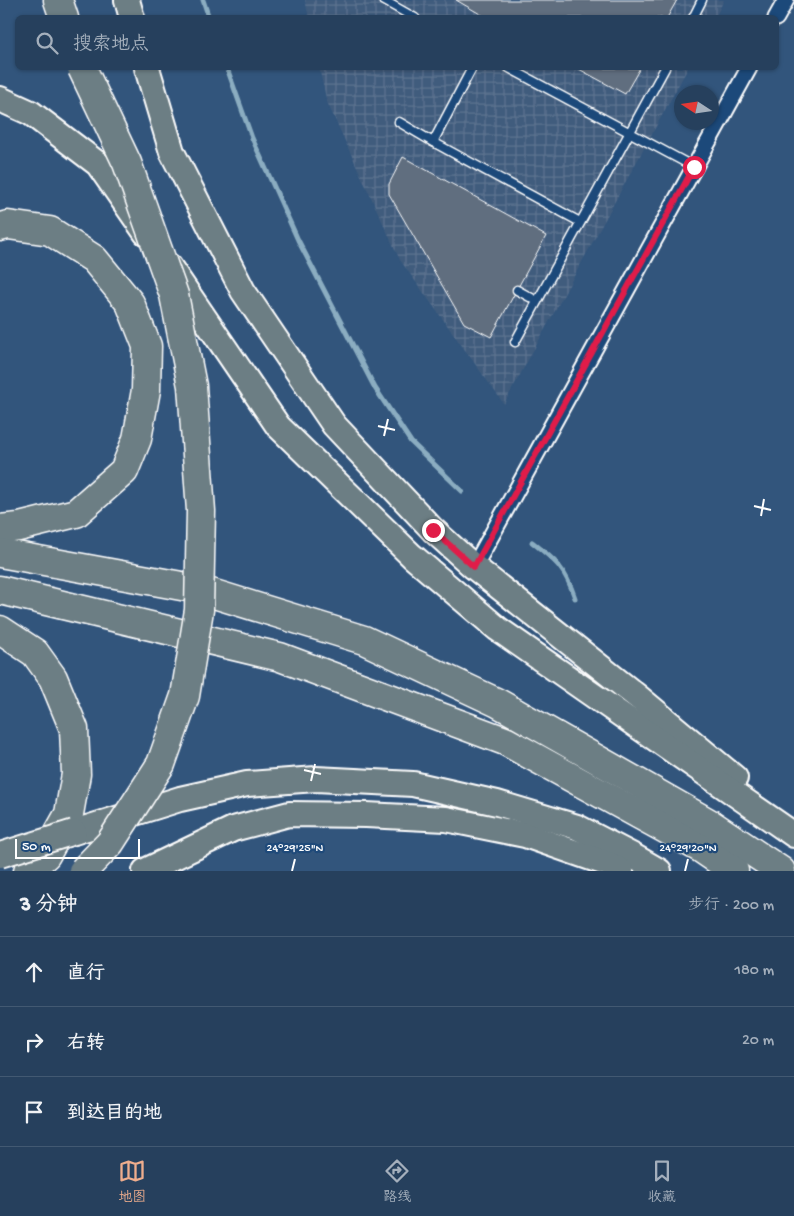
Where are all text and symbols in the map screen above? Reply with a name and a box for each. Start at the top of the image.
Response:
search box [15,15,779,70]
icon: search [33,29,61,57]
text: 搜索地点 [73,34,149,57]
north arrow [674,85,719,130]
route start [683,156,706,179]
route end [422,519,445,542]
scale bar [15,836,140,859]
text: 50 m [22,839,51,856]
text: 24°29'25"N [267,842,324,856]
text: 24°29'20"N [659,842,717,856]
text: 3 分钟 [20,894,78,919]
text: 步行 · 200 m [688,897,774,916]
icon: ahead [20,958,48,986]
text: 180 m [735,962,774,981]
text: 直行 [67,963,105,986]
icon: right [20,1028,48,1056]
text: 20 m [742,1032,774,1051]
text: 右转 [67,1033,105,1056]
icon: arrive [20,1098,48,1126]
text: 到达目的地 [67,1103,162,1126]
tab: 地图 [118,1157,146,1207]
tab: 路线 [383,1157,411,1207]
tab: 收藏 [648,1157,676,1207]

